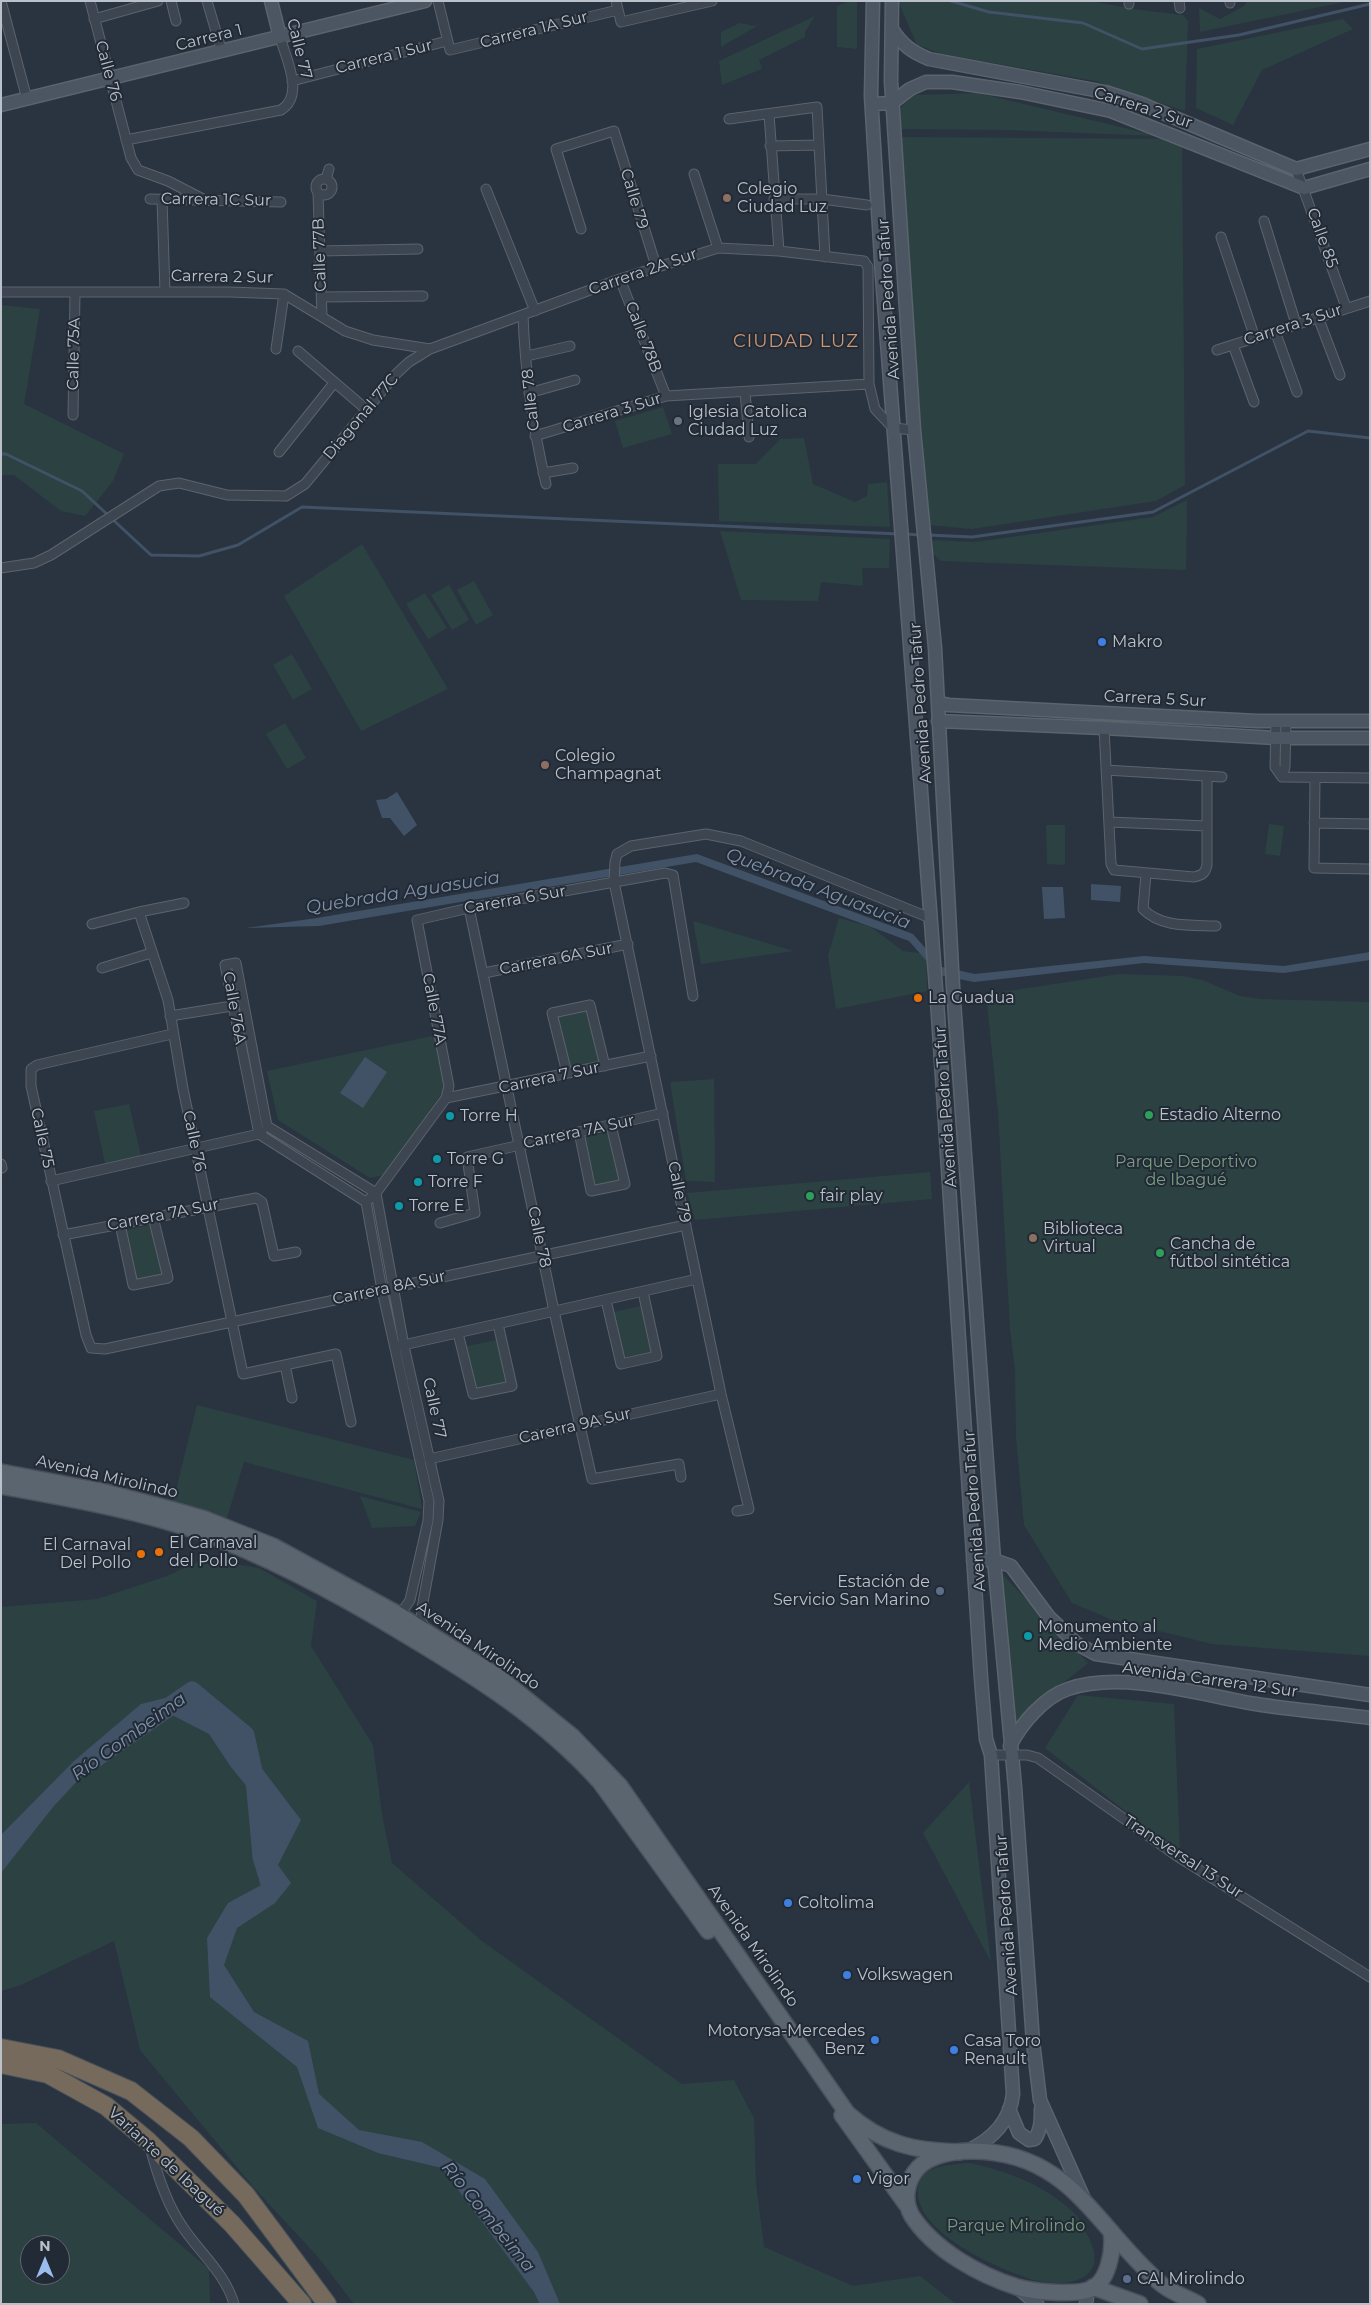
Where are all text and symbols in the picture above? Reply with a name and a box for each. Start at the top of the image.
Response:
street label: Carrera 1A Sur [478,7,590,53]
street label: Calle 77 [282,17,316,81]
street label: Carrera 1 [174,20,244,56]
street label: Carrera 1 Sur [334,36,434,78]
street label: Calle 76 [91,39,125,103]
street label: Carrera 2 Sur [1091,83,1195,133]
street label: Calle 79 [616,166,652,232]
place label: Colegio Ciudad Luz [737,179,827,217]
street label: Carrera 1C Sur [161,189,271,211]
marker: Colegio Ciudad Luz [721,192,733,204]
street label: Calle 85 [1302,205,1342,271]
street label: Calle 77B [309,218,331,292]
street label: Avenida Pedro Tafur [874,218,904,380]
street label: Carrera 2A Sur [586,244,700,300]
street label: Carrera 2 Sur [171,267,273,287]
street label: Calle 78B [621,299,665,375]
street label: Carrera 3 Sur [1241,300,1345,350]
street label: Calle 75A [64,317,84,391]
district label: CIUDAD LUZ [732,331,860,353]
street label: Calle 78 [518,368,544,432]
street label: Diagonal 77C [319,370,403,464]
street label: Carrera 3 Sur [560,389,664,437]
place label: Iglesia Catolica Ciudad Luz [688,402,807,440]
marker: Iglesia Catolica Ciudad Luz [672,415,684,427]
street label: Avenida Pedro Tafur [906,622,936,784]
place label: Makro [1112,632,1162,652]
marker: Makro [1096,636,1108,648]
street label: Carrera 5 Sur [1103,687,1207,711]
place label: Colegio Champagnat [555,746,662,784]
marker: Colegio Champagnat [539,759,551,771]
water label: Quebrada Aguasucia [723,844,913,934]
water label: Quebrada Aguasucia [305,867,501,919]
street label: Carerra 6 Sur [463,882,567,918]
street label: Carrera 6A Sur [498,939,614,979]
street label: Calle 76A [218,970,250,1046]
street label: Calle 77A [418,972,450,1046]
place label: La Guadua [928,988,1015,1008]
marker: La Guadua [912,992,924,1004]
street label: Avenida Pedro Tafur [931,1026,961,1188]
street label: Carrera 7 Sur [497,1058,601,1098]
place label: Estadio Alterno [1159,1105,1281,1125]
street label: Calle 75 [26,1106,58,1170]
place label: Torre H [460,1106,518,1126]
street label: Calle 76 [178,1109,210,1173]
marker: Estadio Alterno [1143,1109,1155,1121]
marker: Torre H [444,1110,456,1122]
street label: Carrera 7A Sur [522,1111,636,1153]
place label: Torre G [447,1149,504,1169]
park label: Parque Deportivo de Ibagué [1115,1152,1257,1190]
marker: Torre G [431,1153,443,1165]
street label: Calle 79 [663,1160,695,1224]
place label: Torre F [428,1172,483,1192]
marker: Torre F [412,1176,424,1188]
place label: fair play [820,1186,883,1206]
marker: fair play [804,1190,816,1202]
street label: Carrera 7A Sur [106,1195,220,1235]
place label: Torre E [409,1196,464,1216]
marker: Torre E [393,1200,405,1212]
street label: Calle 78 [523,1204,555,1270]
place label: Biblioteca Virtual [1043,1219,1123,1257]
marker: Biblioteca Virtual [1027,1232,1039,1244]
place label: Cancha de fútbol sintética [1170,1234,1290,1272]
marker: Cancha de fútbol sintética [1154,1247,1166,1259]
street label: Carrera 8A Sur [331,1267,447,1309]
street label: Calle 77 [418,1376,450,1440]
street label: Carerra 9A Sur [517,1404,633,1448]
street label: Avenida Pedro Tafur [960,1430,990,1592]
street label: Avenida Mirolindo [34,1451,180,1503]
place label: El Carnaval del Pollo [169,1533,257,1571]
place label: El Carnaval Del Pollo [43,1535,131,1573]
marker: El Carnaval del Pollo [153,1546,165,1558]
marker: El Carnaval Del Pollo [135,1548,147,1560]
place label: Estación de Servicio San Marino [773,1572,930,1610]
marker: Estación de Servicio San Marino [934,1585,946,1597]
street label: Avenida Mirolindo [413,1598,543,1694]
place label: Monumento al Medio Ambiente [1038,1617,1172,1655]
marker: Monumento al Medio Ambiente [1022,1630,1034,1642]
street label: Avenida Carrera 12 Sur [1121,1658,1299,1702]
water label: Río Combeima [68,1688,190,1786]
street label: Transversal 13 Sur [1120,1811,1246,1903]
street label: Avenida Pedro Tafur [992,1834,1022,1996]
street label: Avenida Mirolindo [704,1881,802,2011]
place label: Coltolima [798,1893,874,1913]
marker: Coltolima [782,1897,794,1909]
place label: Volkswagen [857,1965,953,1985]
marker: Volkswagen [841,1969,853,1981]
place label: Motorysa-Mercedes Benz [707,2021,865,2059]
place label: Casa Toro Renault [964,2031,1041,2069]
marker: Motorysa-Mercedes Benz [869,2034,881,2046]
marker: Casa Toro Renault [948,2044,960,2056]
street label: Variante de Ibagué [104,2103,228,2221]
water label: Río Combeima [437,2157,539,2277]
place label: Vigor [867,2169,910,2189]
marker: Vigor [851,2173,863,2185]
park label: Parque Mirolindo [947,2216,1085,2236]
north arrow [20,2235,70,2285]
text: N [39,2237,51,2255]
place label: CAI Mirolindo [1137,2269,1245,2289]
marker: CAI Mirolindo [1121,2273,1133,2285]

